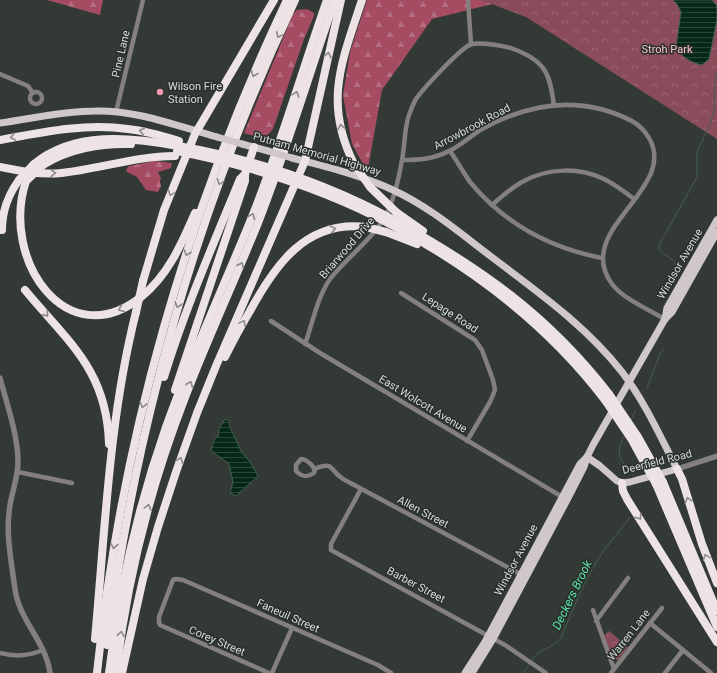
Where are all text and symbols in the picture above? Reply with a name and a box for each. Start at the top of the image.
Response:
street label: Pine Lane [109,29,133,79]
one-way arrow [276,31,284,39]
park label: Stroh Park [642,43,693,56]
one-way arrow [324,52,332,58]
one-way arrow [251,69,259,77]
place label: Wilson Fire Station [168,80,222,106]
marker: Wilson Fire Station [155,87,165,97]
one-way arrow [291,90,300,97]
street label: Arrowbrook Road [431,101,513,153]
one-way arrow [337,124,345,130]
one-way arrow [139,127,145,136]
street label: Putnam Memorial Highway [252,130,383,179]
one-way arrow [10,133,16,141]
one-way arrow [50,169,56,178]
one-way arrow [216,178,224,185]
one-way arrow [167,189,175,196]
one-way arrow [248,212,256,219]
street label: Briarwood Drive [317,214,377,282]
one-way arrow [330,225,337,234]
street label: Windsor Avenue [655,226,705,301]
one-way arrow [183,250,191,257]
one-way arrow [236,261,244,269]
street label: Lepage Road [420,290,480,336]
one-way arrow [174,301,183,308]
one-way arrow [117,304,124,312]
one-way arrow [41,309,49,317]
one-way arrow [238,320,246,327]
street label: East Wolcott Avenue [376,372,470,436]
one-way arrow [186,381,194,388]
one-way arrow [140,402,148,409]
street label: Deerfield Road [621,447,693,477]
one-way arrow [175,457,184,464]
street label: Allen Street [395,493,451,531]
one-way arrow [684,496,693,503]
one-way arrow [144,504,152,511]
one-way arrow [634,513,642,520]
street label: Windsor Avenue [492,522,540,598]
one-way arrow [111,543,119,550]
one-way arrow [703,554,711,561]
water label: Deckers Brook [549,557,595,632]
street label: Barber Street [385,564,448,606]
street label: Faneuil Street [255,596,322,636]
street label: Warren Lane [605,607,653,663]
street label: Corey Street [187,623,247,659]
one-way arrow [116,631,125,637]

